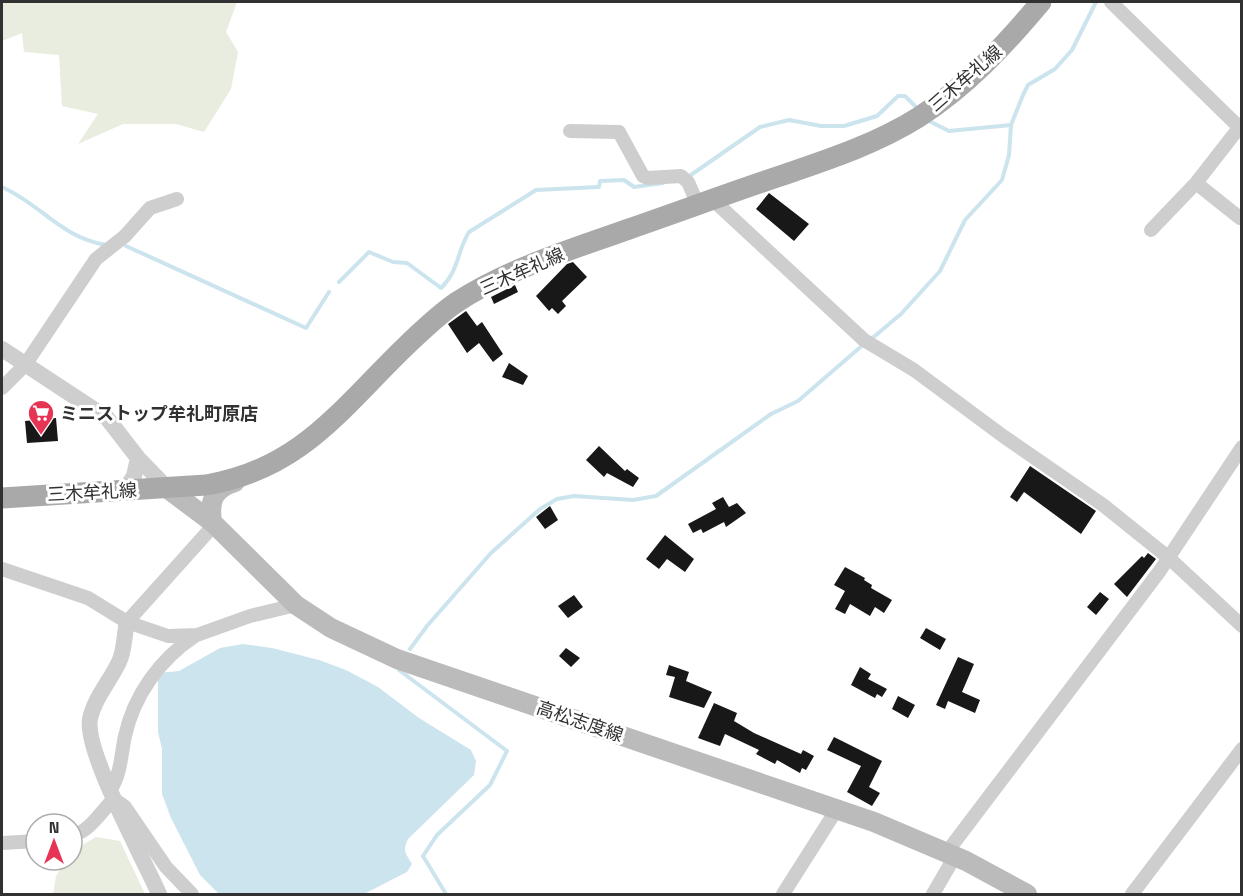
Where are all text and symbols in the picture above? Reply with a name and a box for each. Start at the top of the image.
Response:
street label: 三木牟礼線 [923,40,1007,116]
street label: 三木牟礼線 [476,242,568,300]
supermarket icon: ミニストップ牟礼町原店 [26,398,56,436]
place label: ミニストップ牟礼町原店 [60,402,258,425]
street label: 三木牟礼線 [46,478,138,506]
street label: 高松志度線 [534,695,626,747]
north arrow [24,812,84,872]
text: N [49,817,59,838]

